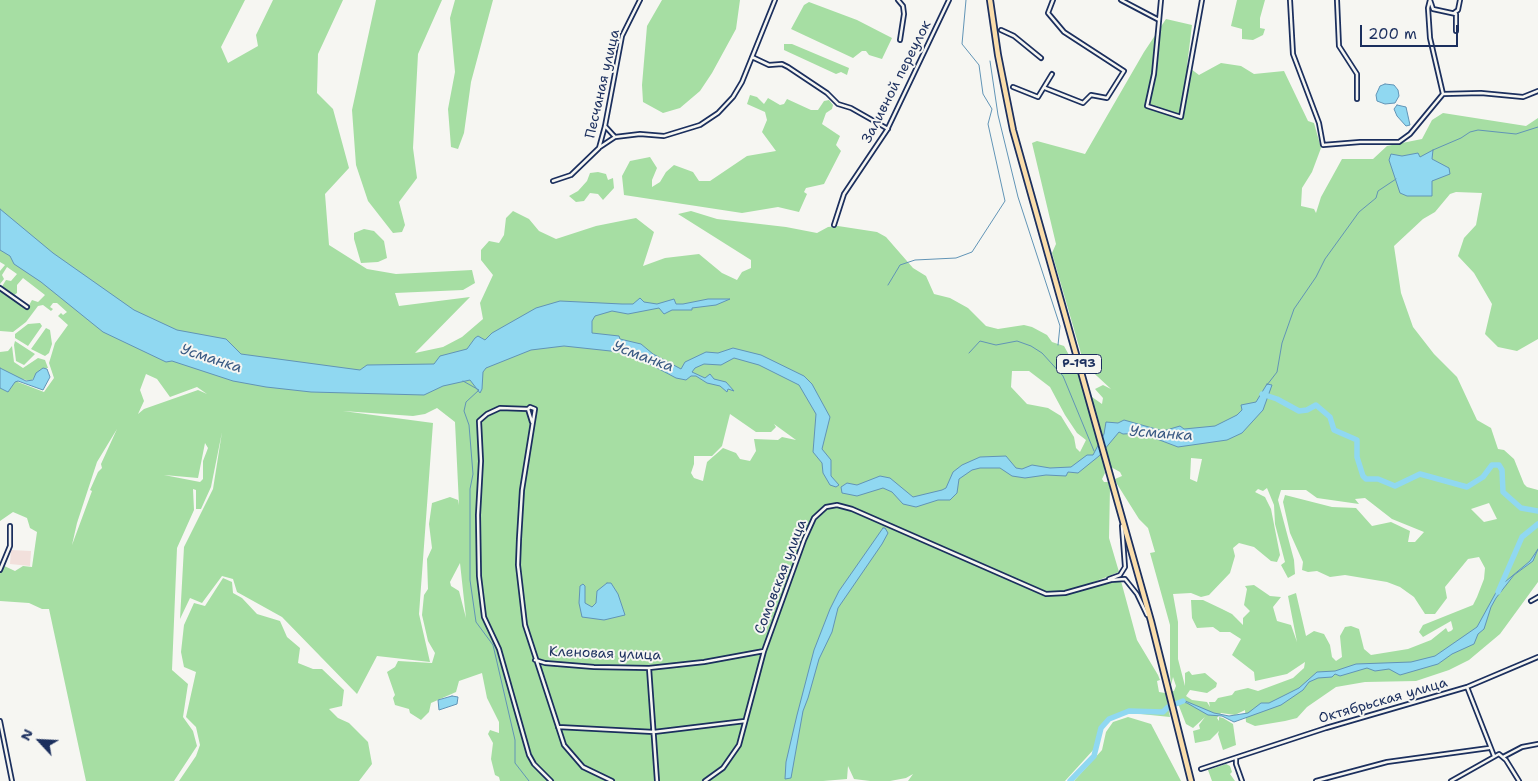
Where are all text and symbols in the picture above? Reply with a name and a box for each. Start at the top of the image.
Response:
scale bar [1363,15,1460,47]
street label: Заливной переулок [859,18,935,146]
text: 200 m [1368,24,1417,44]
street label: Песчаная улица [582,28,624,140]
water label: Усманка [610,338,676,376]
water label: Усманка [178,341,244,377]
road number: Р-193 [1056,354,1102,374]
water label: Усманка [1129,423,1193,445]
street label: Сомовская улица [751,518,811,636]
street label: Кленовая улица [549,644,661,664]
street label: Октябрьская улица [1317,675,1449,727]
north arrow [15,716,65,766]
text: N [16,726,37,743]

